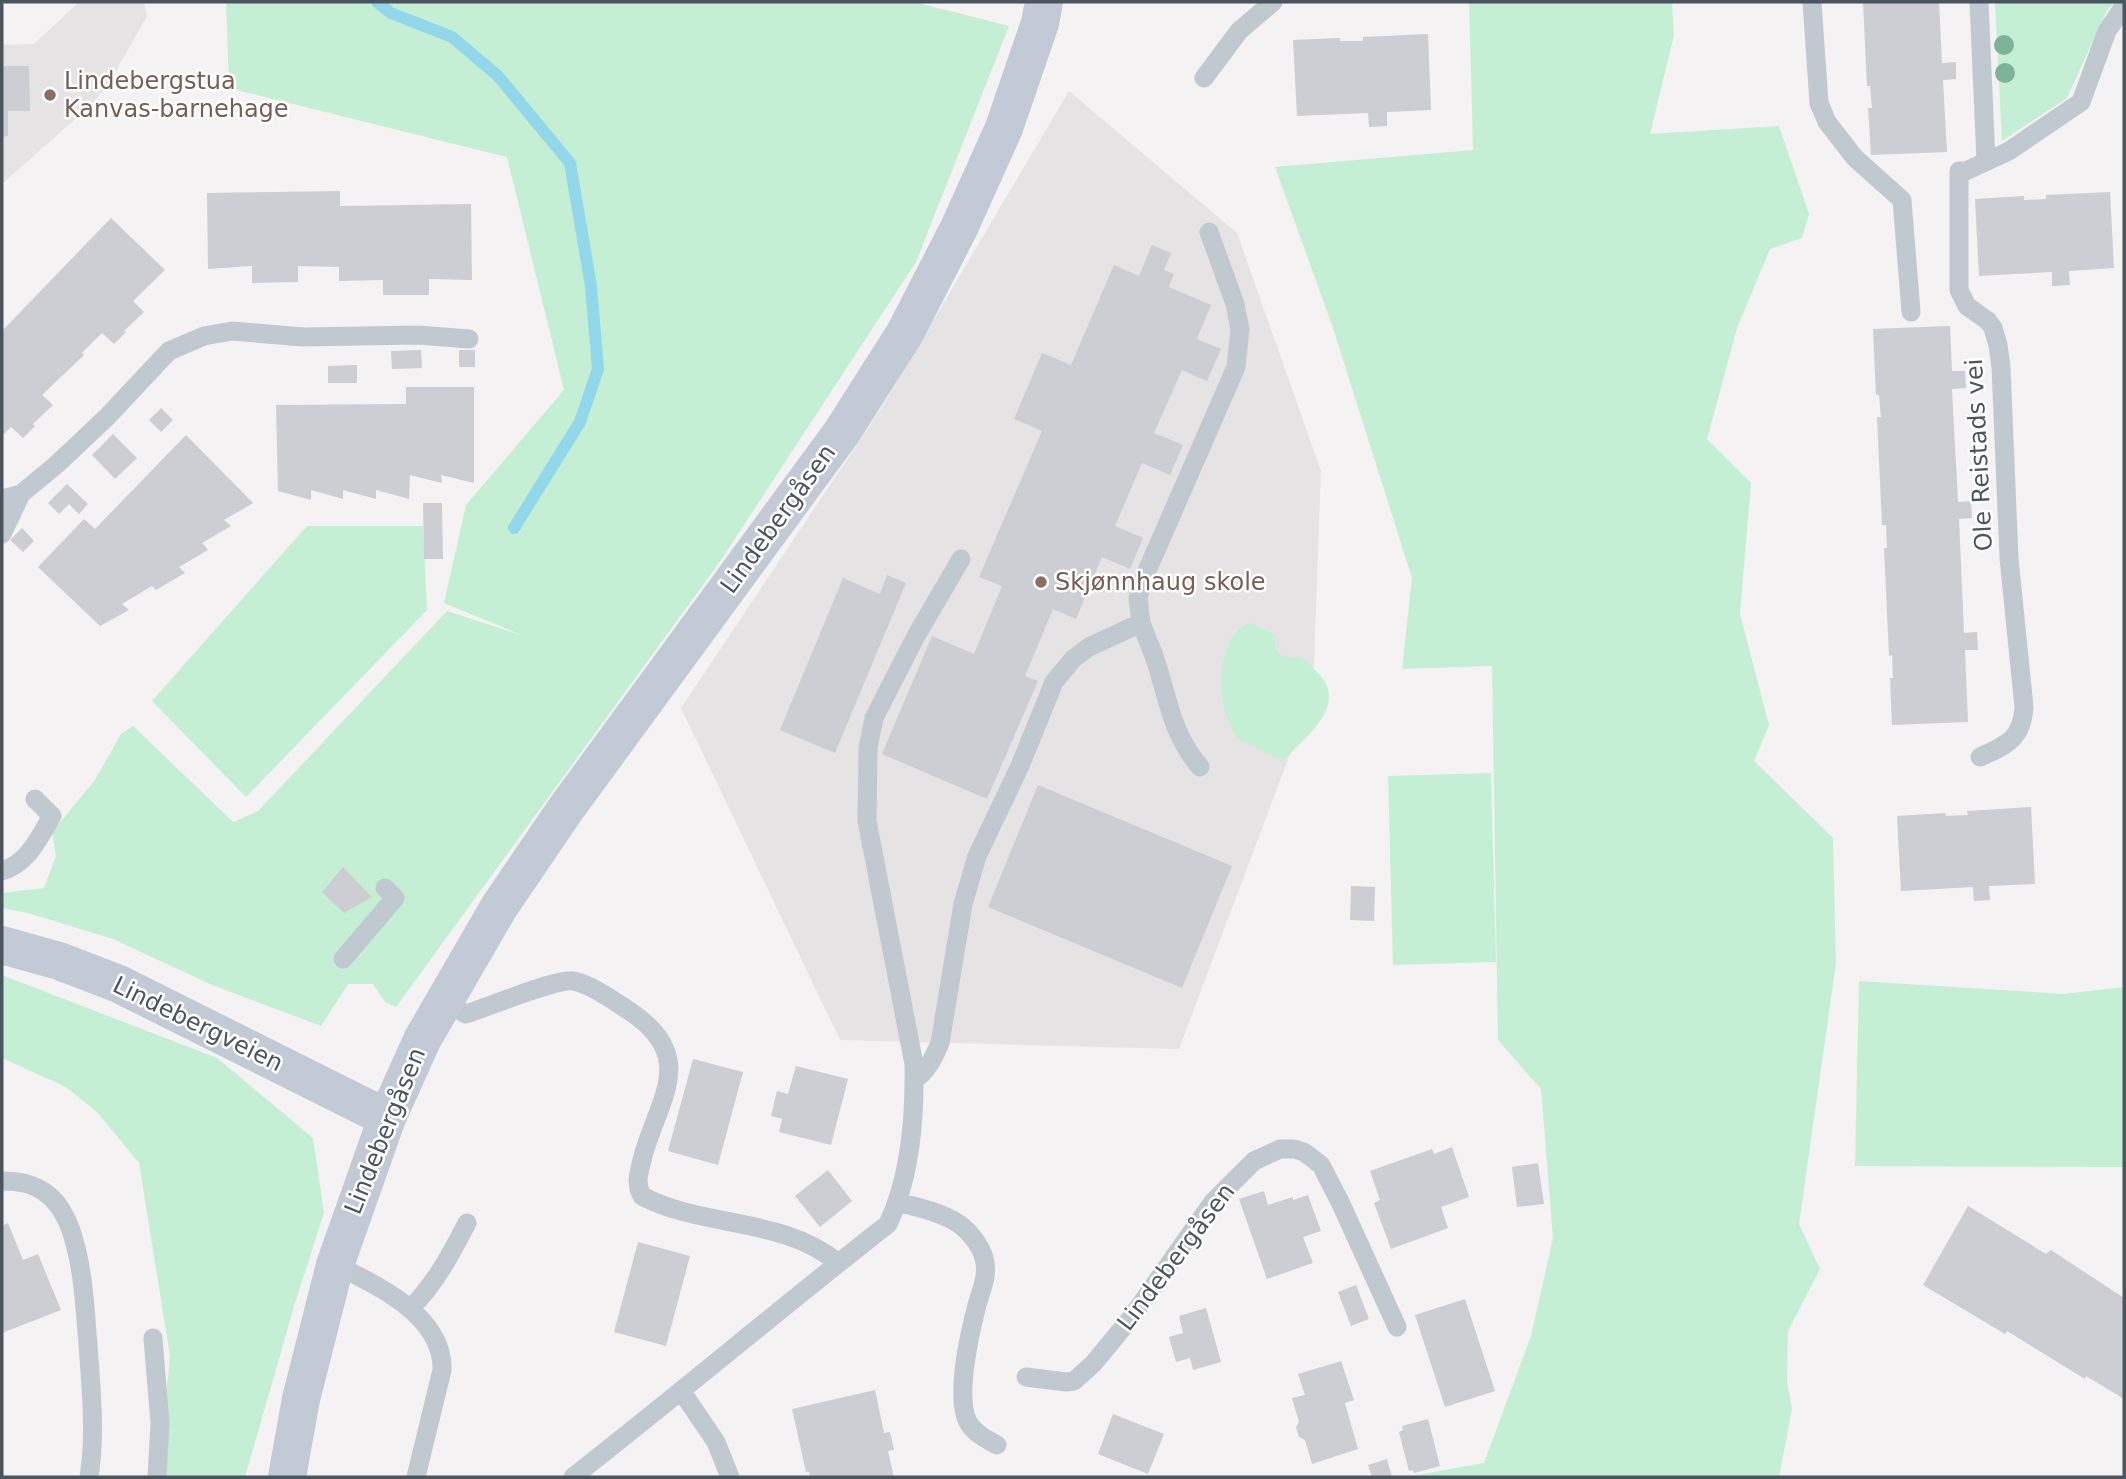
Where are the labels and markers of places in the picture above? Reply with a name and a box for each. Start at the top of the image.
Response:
place label: Lindebergstua Kanvas-barnehage [64,67,289,123]
marker: Lindebergstua Kanvas-barnehage [42,87,58,103]
place label: Skjønnhaug skole [1055,568,1266,596]
marker: Skjønnhaug skole [1033,574,1049,590]

